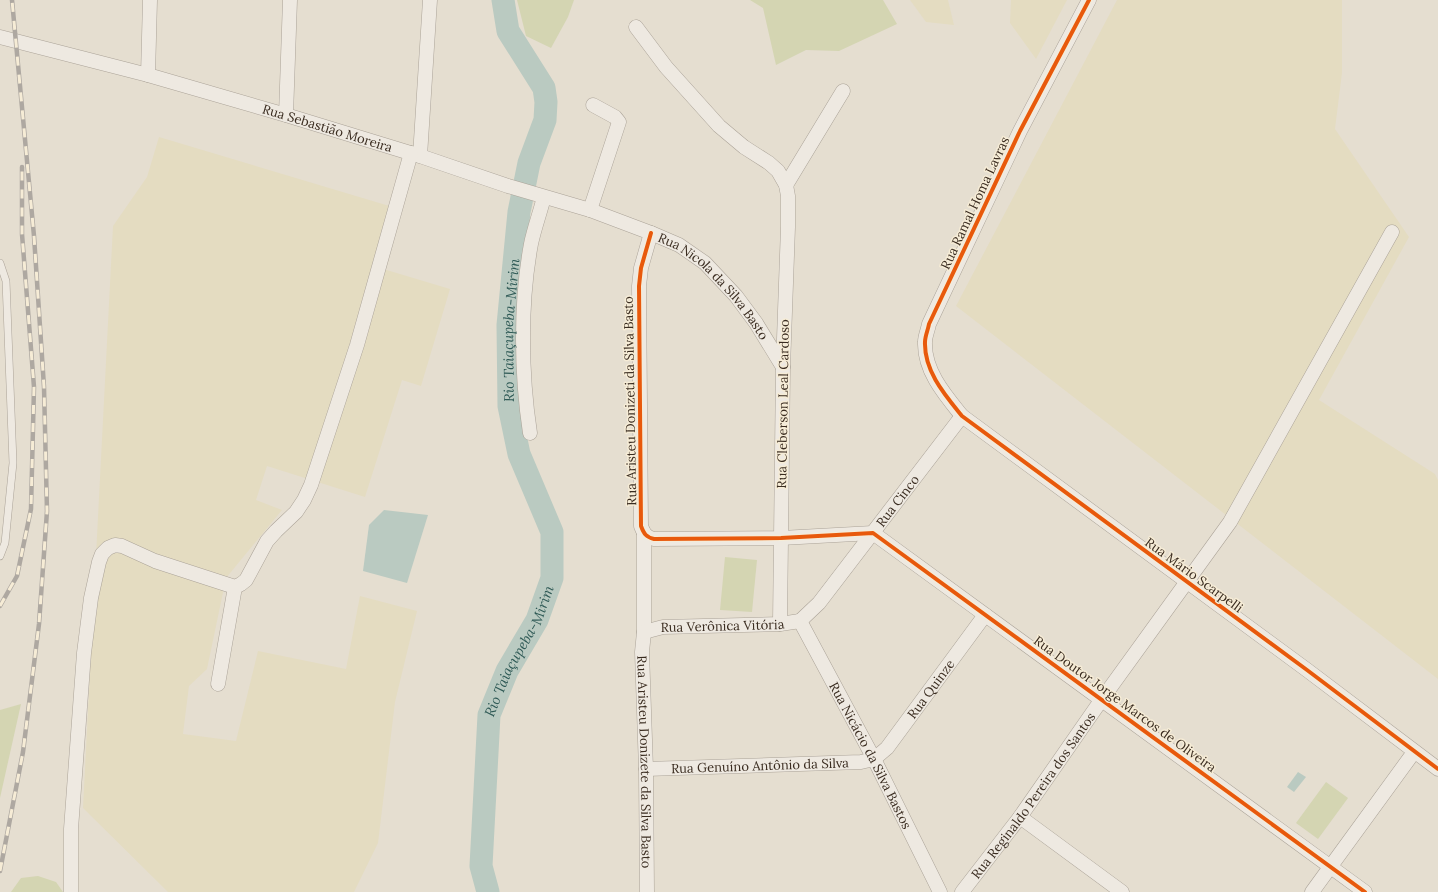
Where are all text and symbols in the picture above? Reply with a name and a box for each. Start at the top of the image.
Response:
street label: Rua Sebastião Moreira [260,100,395,156]
street label: Rua Ramal Homa Lavras [937,134,1013,272]
street label: Rua Nicola da Silva Basto [656,229,773,343]
water label: Rio Taiaçupeba-Mirim [499,257,523,402]
street label: Rua Aristeu Donizeti da Silva Basto [620,296,640,506]
street label: Rua Cleberson Leal Cardoso [773,319,793,489]
street label: Rua Cinco [872,471,923,530]
street label: Rua Mário Scarpelli [1142,534,1247,617]
water label: Rio Taiaçupeba-Mirim [480,582,558,719]
street label: Rua Verônica Vitória [660,615,786,636]
street label: Rua Doutor Jorge Marcos de Oliveira [1030,632,1220,776]
street label: Rua Aristeu Donizete da Silva Basto [634,655,655,869]
street label: Rua Quinze [903,656,958,722]
street label: Rua Nicácio da Silva Bastos [826,679,916,832]
street label: Rua Reginaldo Pereira dos Santos [967,709,1099,882]
street label: Rua Genuíno Antônio da Silva [671,754,849,777]

